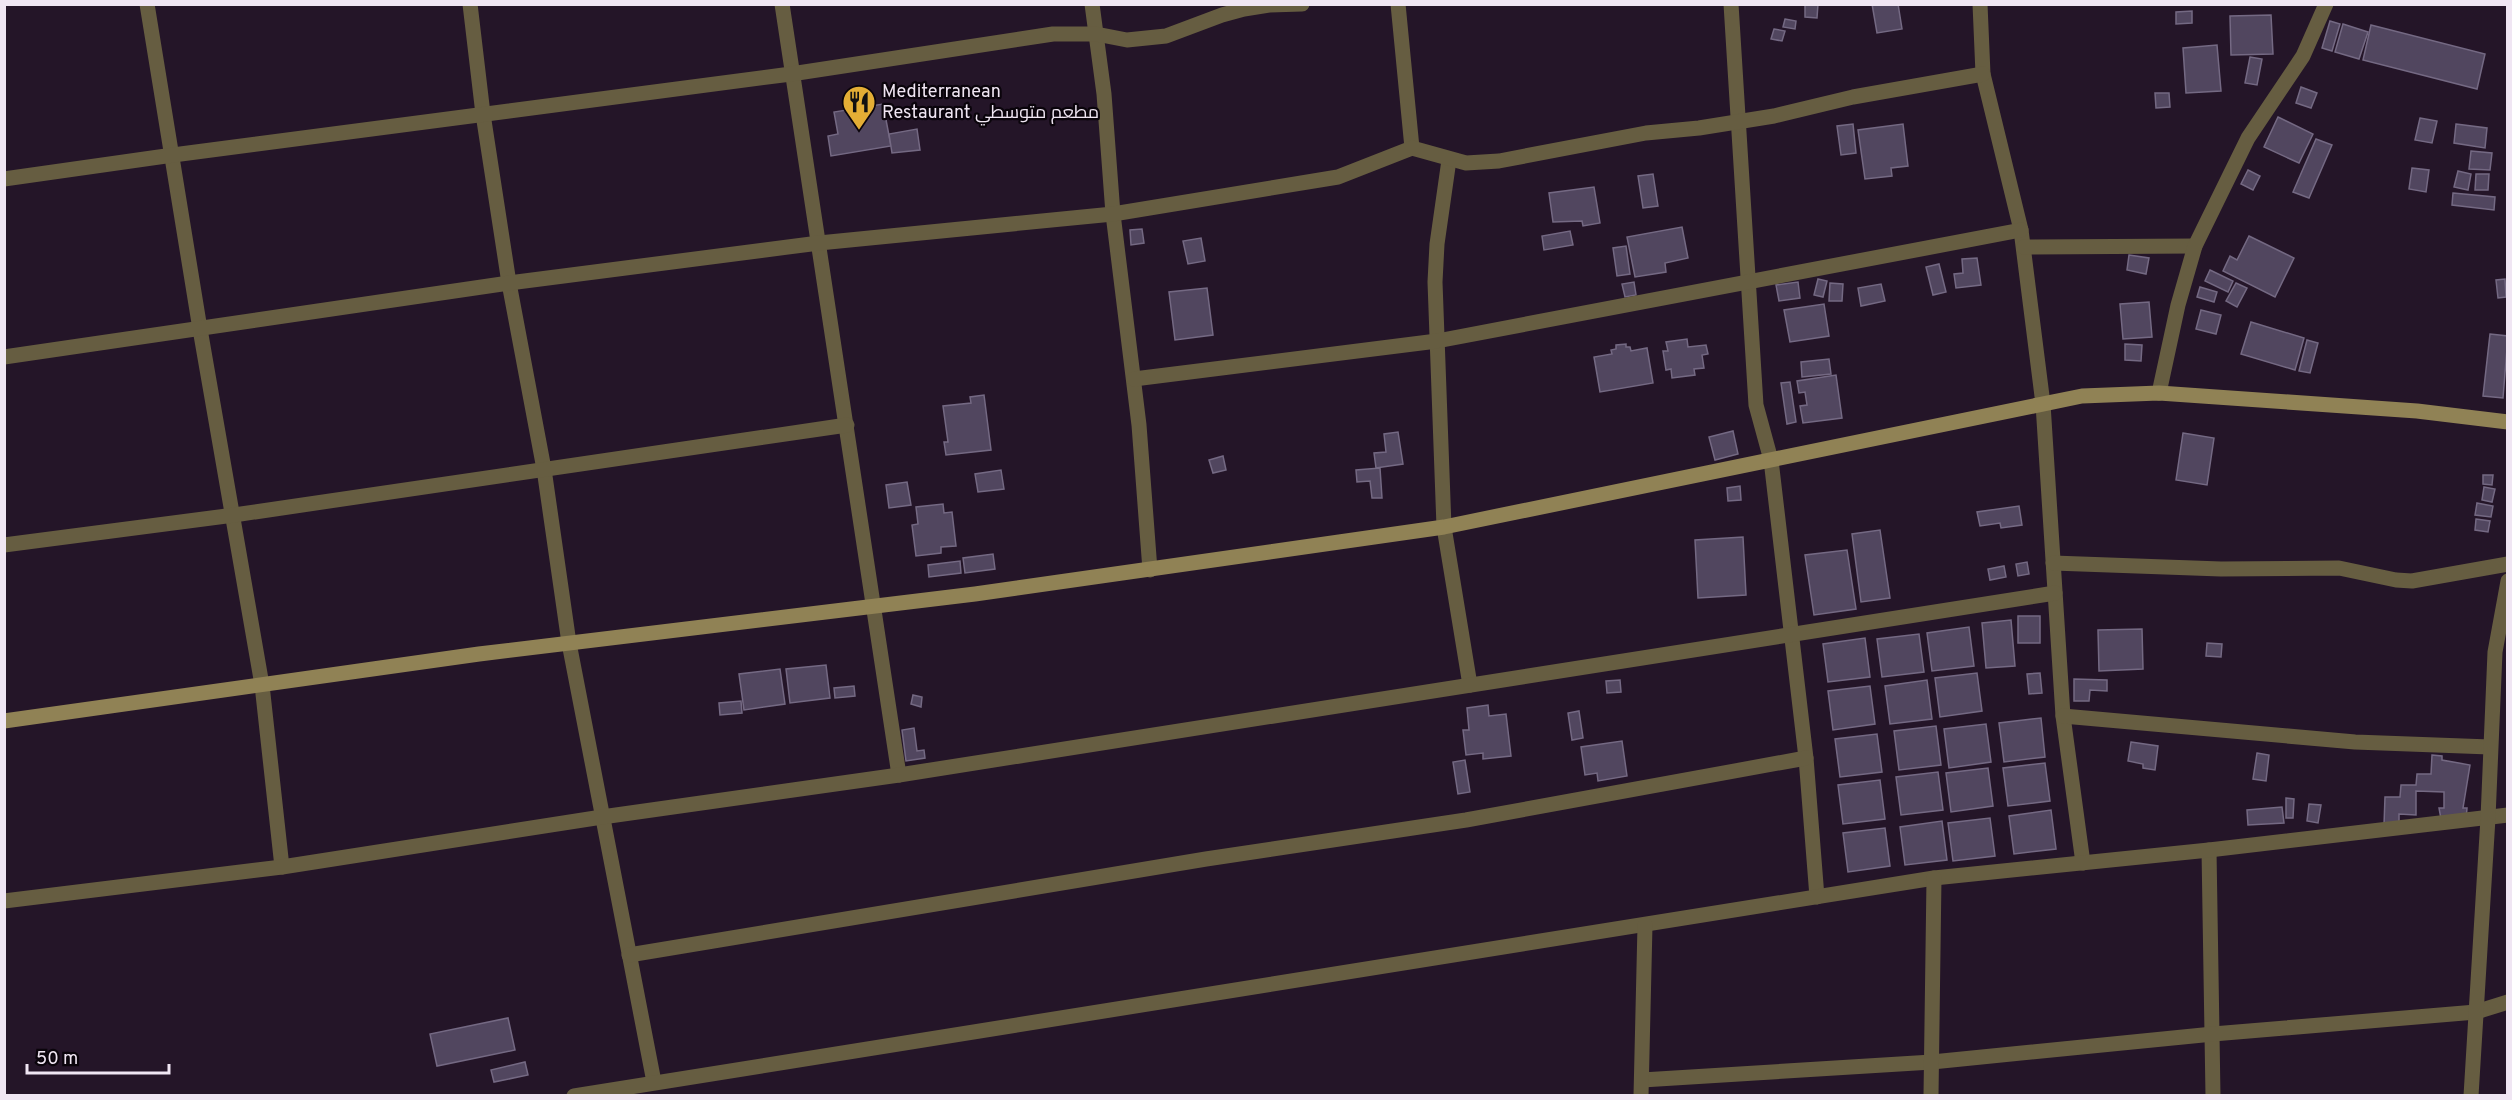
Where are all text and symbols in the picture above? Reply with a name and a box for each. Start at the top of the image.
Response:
place label: Mediterranean Restaurant مطعم متوسطي [882,81,1099,126]
restaurant icon: Mediterranean Restaurant مطعم متوسطي [841,84,877,131]
scale bar [27,1037,170,1075]
text: 50 m [36,1048,78,1071]

